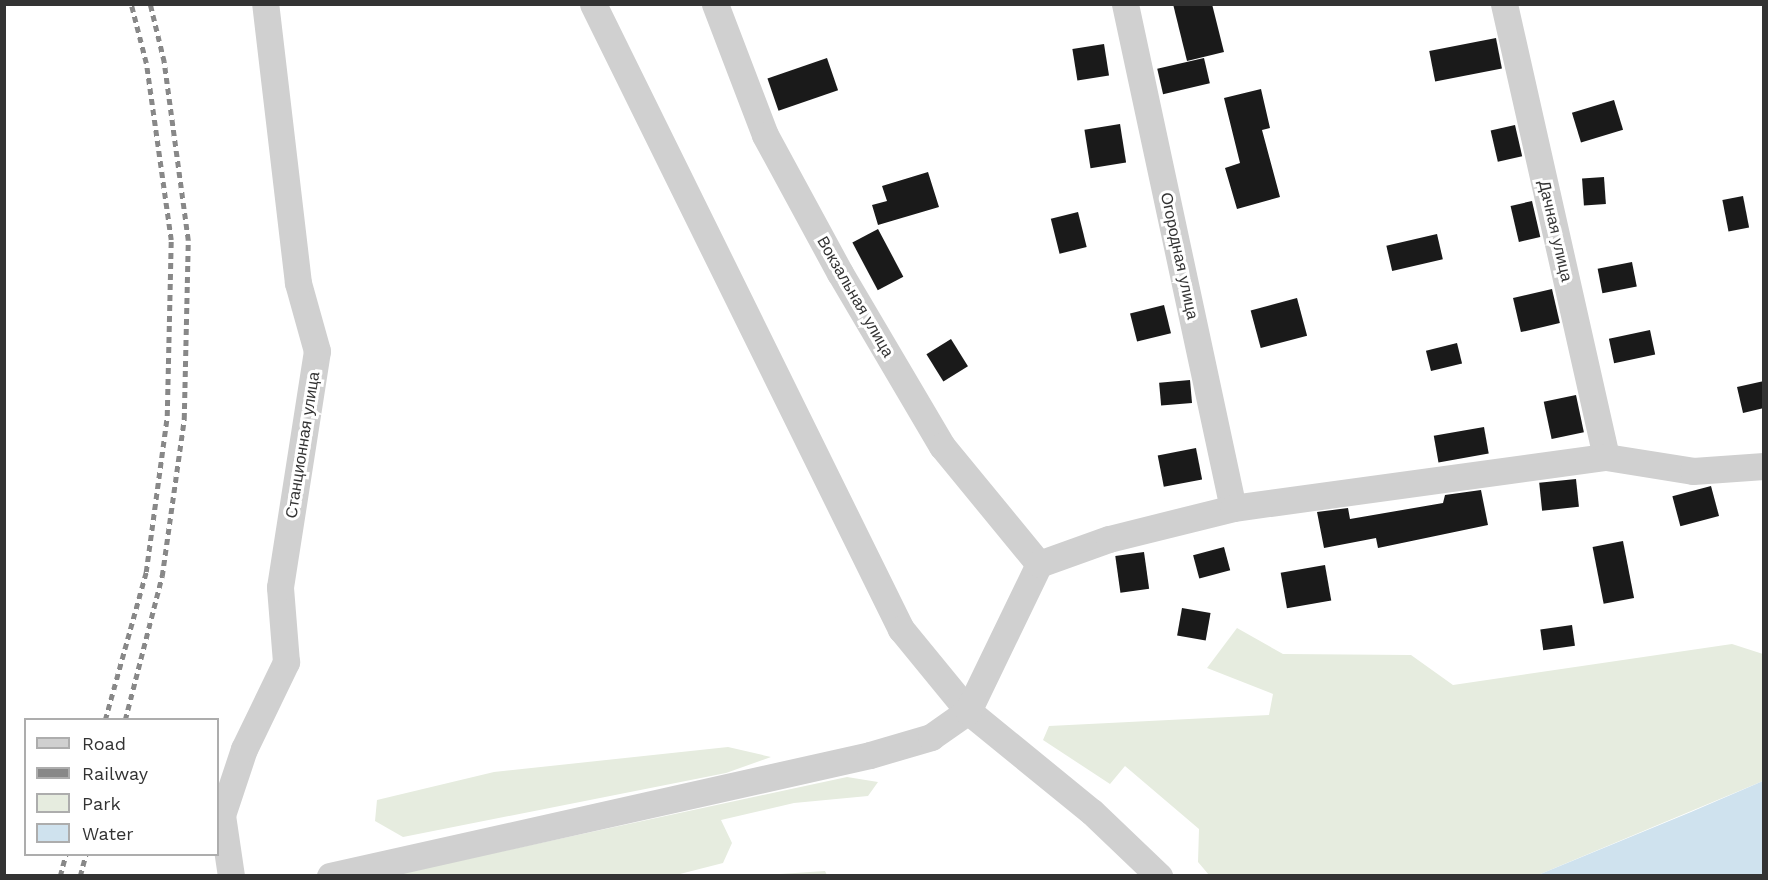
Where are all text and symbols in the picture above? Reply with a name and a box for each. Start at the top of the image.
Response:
street label: Дачная улица [1534,178,1576,284]
street label: Огородная улица [1156,191,1202,321]
street label: Вокзальная улица [813,233,897,361]
street label: Станционная улица [282,370,324,520]
legend [24,718,219,856]
text: Road [82,733,126,754]
text: Railway [82,763,148,784]
text: Park [82,793,121,814]
text: Water [82,823,134,844]

